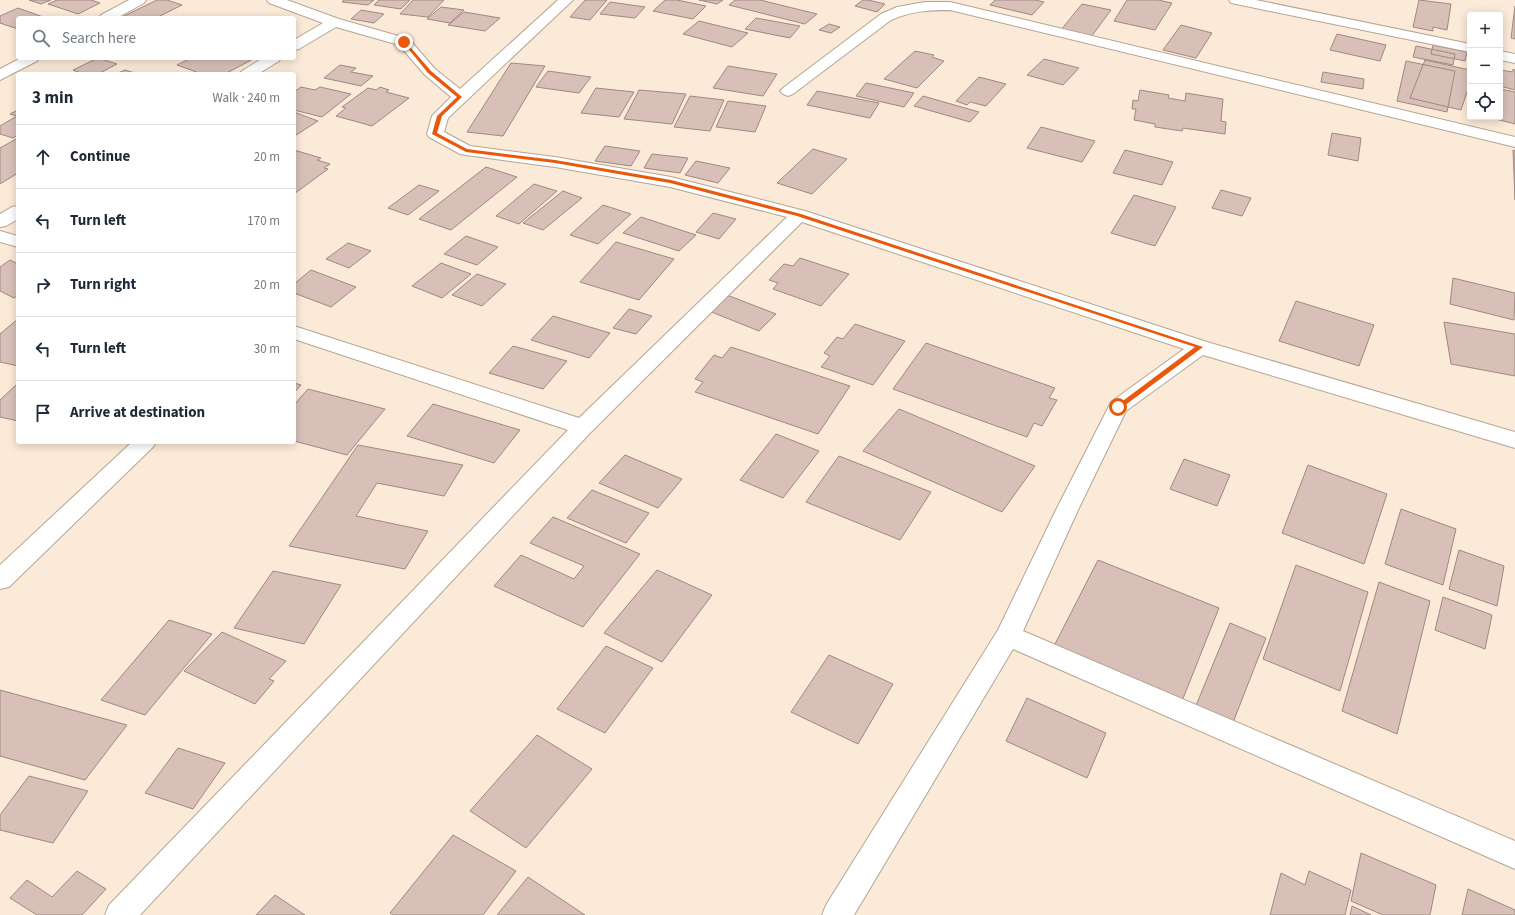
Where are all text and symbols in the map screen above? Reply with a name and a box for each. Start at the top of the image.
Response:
map controls [1467,12,1503,120]
button: + [1467,12,1503,48]
search box [16,16,296,60]
icon: search [30,27,52,49]
text: Search here [62,28,136,49]
route end [395,33,413,51]
button: − [1467,48,1503,84]
button: locate [1467,84,1503,120]
text: 3 min [32,86,73,110]
text: Walk · 240 m [212,89,280,107]
icon: ahead [32,146,54,168]
text: Continue [70,146,130,167]
text: 20 m [254,148,280,166]
icon: left [32,210,54,232]
text: Turn left [70,210,126,231]
text: 170 m [247,212,280,230]
icon: right [32,274,54,296]
text: Turn right [70,274,136,295]
text: 20 m [254,276,280,294]
icon: left [32,338,54,360]
text: Turn left [70,338,126,359]
text: 30 m [254,340,280,358]
route start [1109,398,1127,416]
icon: arrive [32,402,54,424]
text: Arrive at destination [70,402,205,423]

